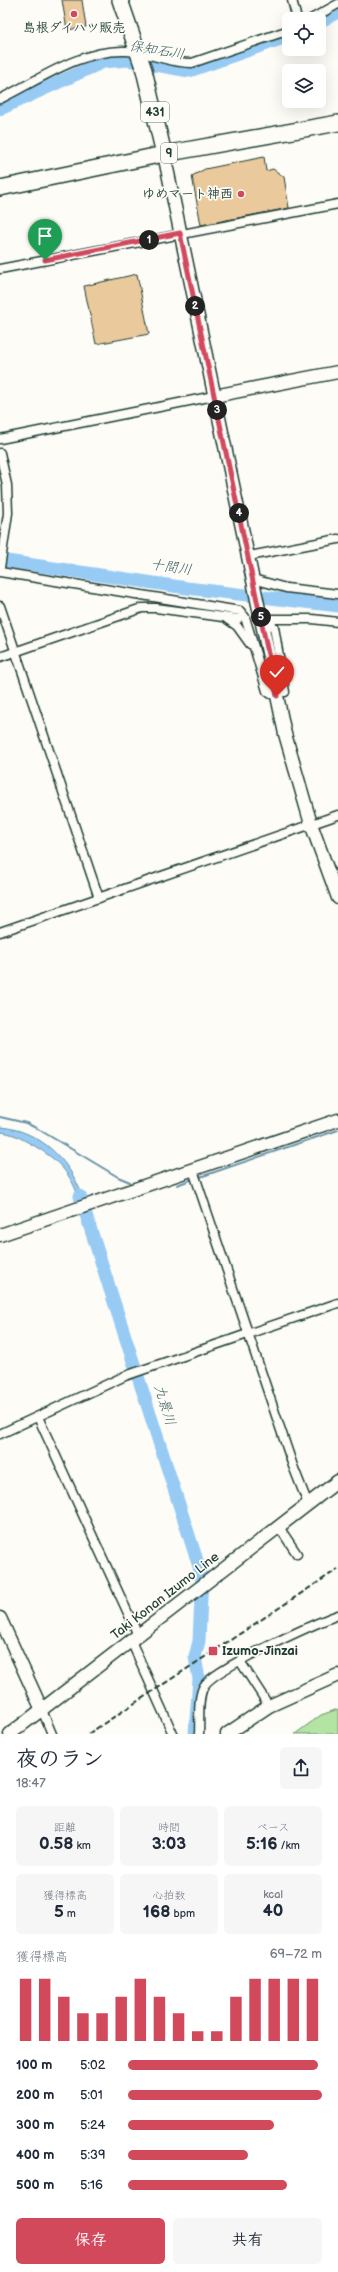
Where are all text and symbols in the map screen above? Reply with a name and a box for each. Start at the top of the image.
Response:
marker: 島根ダイハツ販売 [69,9,79,19]
map controls [282,12,326,108]
button: locate [282,12,326,56]
place label: 島根ダイハツ販売 [23,20,125,36]
water label: 保知石川 [128,37,186,63]
button: layers [282,64,326,108]
road number: 431 [141,102,169,122]
road number: 9 [161,143,177,163]
place label: ゆめマート神西 [142,186,233,202]
marker: ゆめマート神西 [236,189,246,199]
pin [28,219,62,260]
icon: arrive [34,225,56,247]
pin: 1 [139,230,159,250]
text: 1 [147,233,151,246]
pin: 2 [185,296,205,316]
text: 2 [192,299,198,312]
pin: 3 [207,400,227,420]
text: 3 [214,403,220,416]
pin: 4 [229,503,249,523]
text: 4 [236,506,242,519]
water label: 十間川 [149,556,193,578]
pin: 5 [251,607,271,627]
text: 5 [258,610,264,623]
pin [260,655,294,696]
icon: check [266,661,288,683]
water label: 九景川 [151,1382,179,1428]
street label: Taki Konan Izumo Line [108,1549,222,1643]
place label: Izumo-Jinzai [222,1643,298,1659]
marker: Izumo-Jinzai [207,1645,219,1657]
text: 夜のラン [16,1746,104,1773]
button: share [280,1747,322,1789]
text: 18:47 [16,1775,46,1791]
text: 距離 [54,1821,76,1834]
text: 時間 [158,1821,180,1834]
text: ペース [257,1821,289,1834]
text: 0.58 [39,1834,73,1854]
text: 3:03 [152,1834,186,1854]
text: 5:16 [246,1834,277,1854]
text: km [73,1839,91,1852]
text: /km [277,1839,300,1852]
text: kcal [263,1888,283,1901]
text: 獲得標高 [43,1889,87,1902]
text: 心拍数 [153,1889,186,1902]
text: 40 [263,1901,283,1921]
text: 5 [54,1902,64,1922]
text: 168 [143,1902,171,1922]
text: m [64,1907,76,1920]
text: bpm [171,1907,195,1920]
text: 69–72 m [270,1946,322,1962]
text: 獲得標高 [16,1949,68,1965]
text: 100 m [16,2057,52,2073]
text: 5:02 [80,2057,105,2073]
text: 200 m [16,2087,54,2103]
text: 5:01 [80,2087,103,2103]
text: 300 m [16,2117,54,2133]
text: 5:24 [80,2117,105,2133]
text: 400 m [16,2147,54,2163]
text: 5:39 [80,2147,106,2163]
text: 500 m [16,2177,54,2193]
text: 5:16 [80,2177,103,2193]
button: 保存 [16,2218,165,2264]
button: 共有 [173,2218,322,2264]

